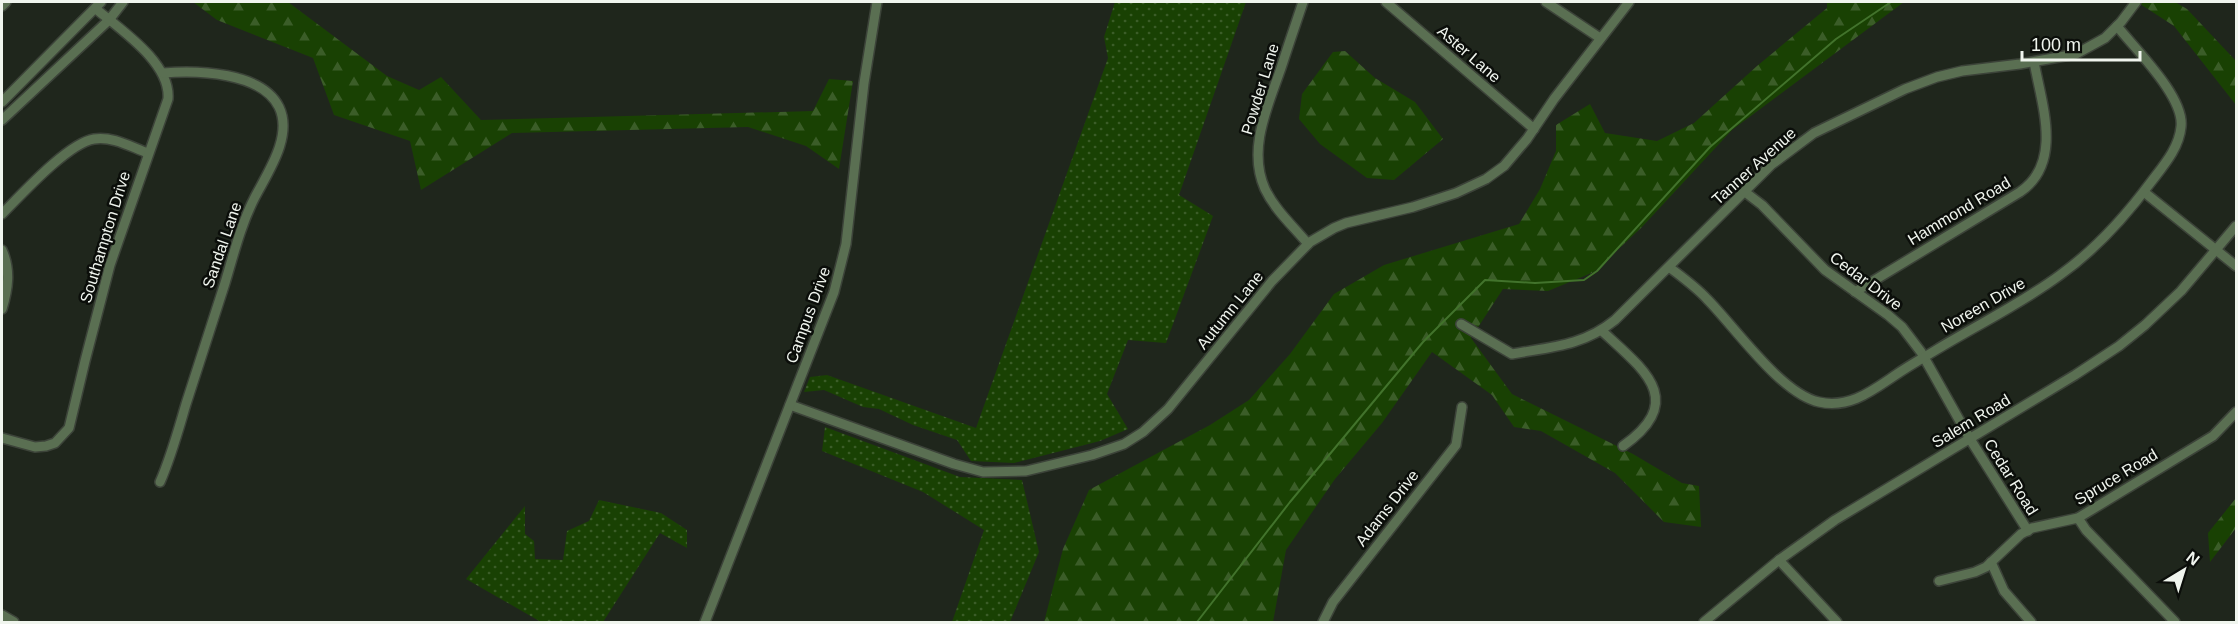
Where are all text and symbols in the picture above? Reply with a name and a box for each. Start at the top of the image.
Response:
street label: Aster Lane [1434,22,1504,86]
scale bar [2022,24,2140,62]
text: 100 m [2031,35,2081,55]
street label: Powder Lane [1238,41,1282,137]
street label: Tanner Avenue [1709,124,1799,208]
street label: Southampton Drive [77,169,133,305]
street label: Hammond Road [1905,174,2013,248]
street label: Sandal Lane [199,200,245,290]
street label: Cedar Drive [1827,249,1905,314]
street label: Campus Drive [783,264,833,366]
street label: Autumn Lane [1193,268,1267,352]
street label: Noreen Drive [1938,274,2028,336]
street label: Salem Road [1929,391,2013,451]
street label: Cedar Road [1981,436,2041,518]
street label: Spruce Road [2072,446,2160,508]
street label: Adams Drive [1352,467,1422,549]
north arrow [2154,540,2214,600]
text: N [2183,548,2203,569]

